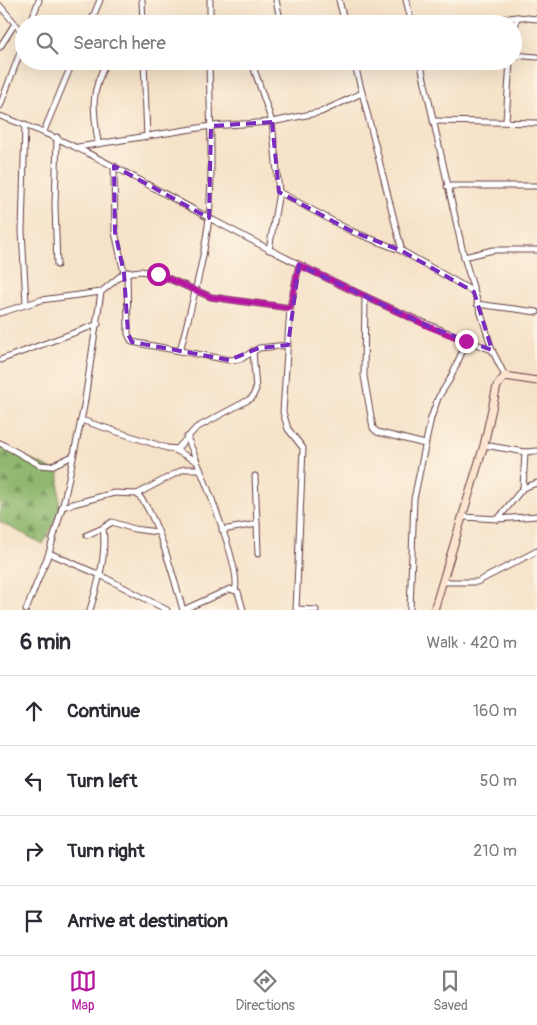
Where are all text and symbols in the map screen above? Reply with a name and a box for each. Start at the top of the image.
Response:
search box [15,15,522,70]
icon: search [33,29,61,57]
text: Search here [73,31,166,55]
route start [147,263,170,286]
route end [455,330,478,353]
text: 6 min [20,629,71,656]
text: Walk · 420 m [426,633,517,653]
icon: ahead [20,697,48,725]
text: Continue [67,699,140,723]
text: 160 m [473,701,517,721]
icon: left [20,767,48,795]
text: Turn left [67,769,137,793]
text: 50 m [480,771,517,791]
icon: right [20,837,48,865]
text: Turn right [67,839,145,863]
text: 210 m [473,841,517,861]
icon: arrive [20,907,48,935]
text: Arrive at destination [67,909,228,933]
tab: Map [69,967,97,1014]
tab: Directions [235,967,295,1014]
tab: Saved [433,967,468,1014]

